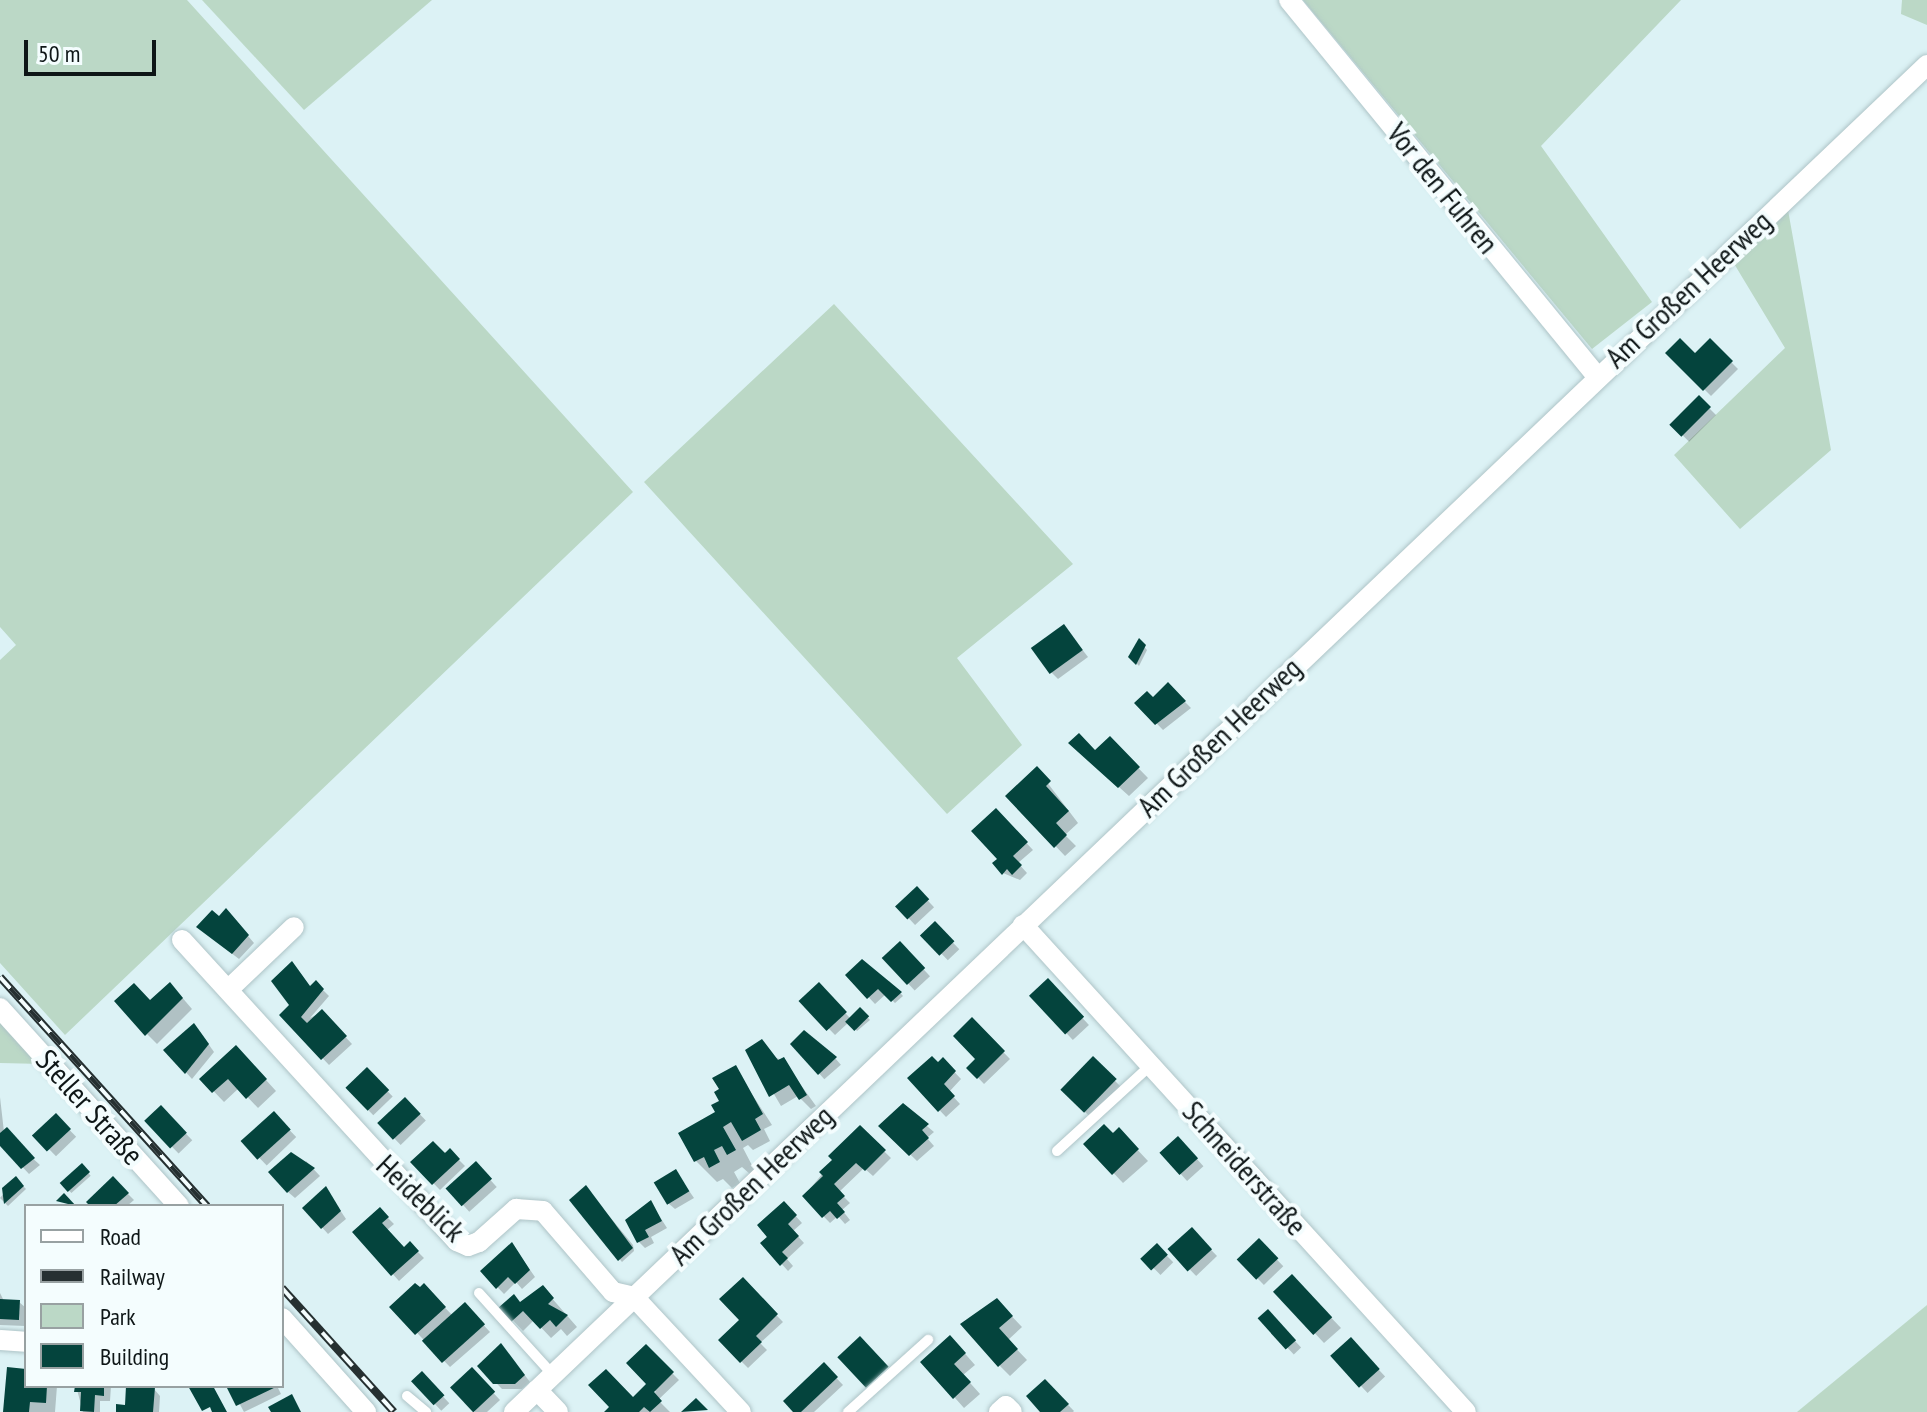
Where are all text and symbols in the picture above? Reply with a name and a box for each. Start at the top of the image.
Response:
scale bar [28,24,160,74]
text: 50 m [38,38,80,69]
street label: Vor den Fuhren [1380,116,1506,260]
street label: Am Großen Heerweg [1597,203,1779,375]
street label: Am Großen Heerweg [1130,650,1308,824]
street label: Steller Straße [29,1042,151,1172]
street label: Schneiderstraße [1175,1094,1315,1242]
street label: Am Großen Heerweg [662,1098,840,1272]
street label: Heideblick [369,1147,473,1249]
legend [24,1204,284,1388]
text: Road [100,1221,141,1252]
text: Railway [100,1261,165,1292]
text: Park [100,1301,136,1332]
text: Building [100,1341,169,1372]

